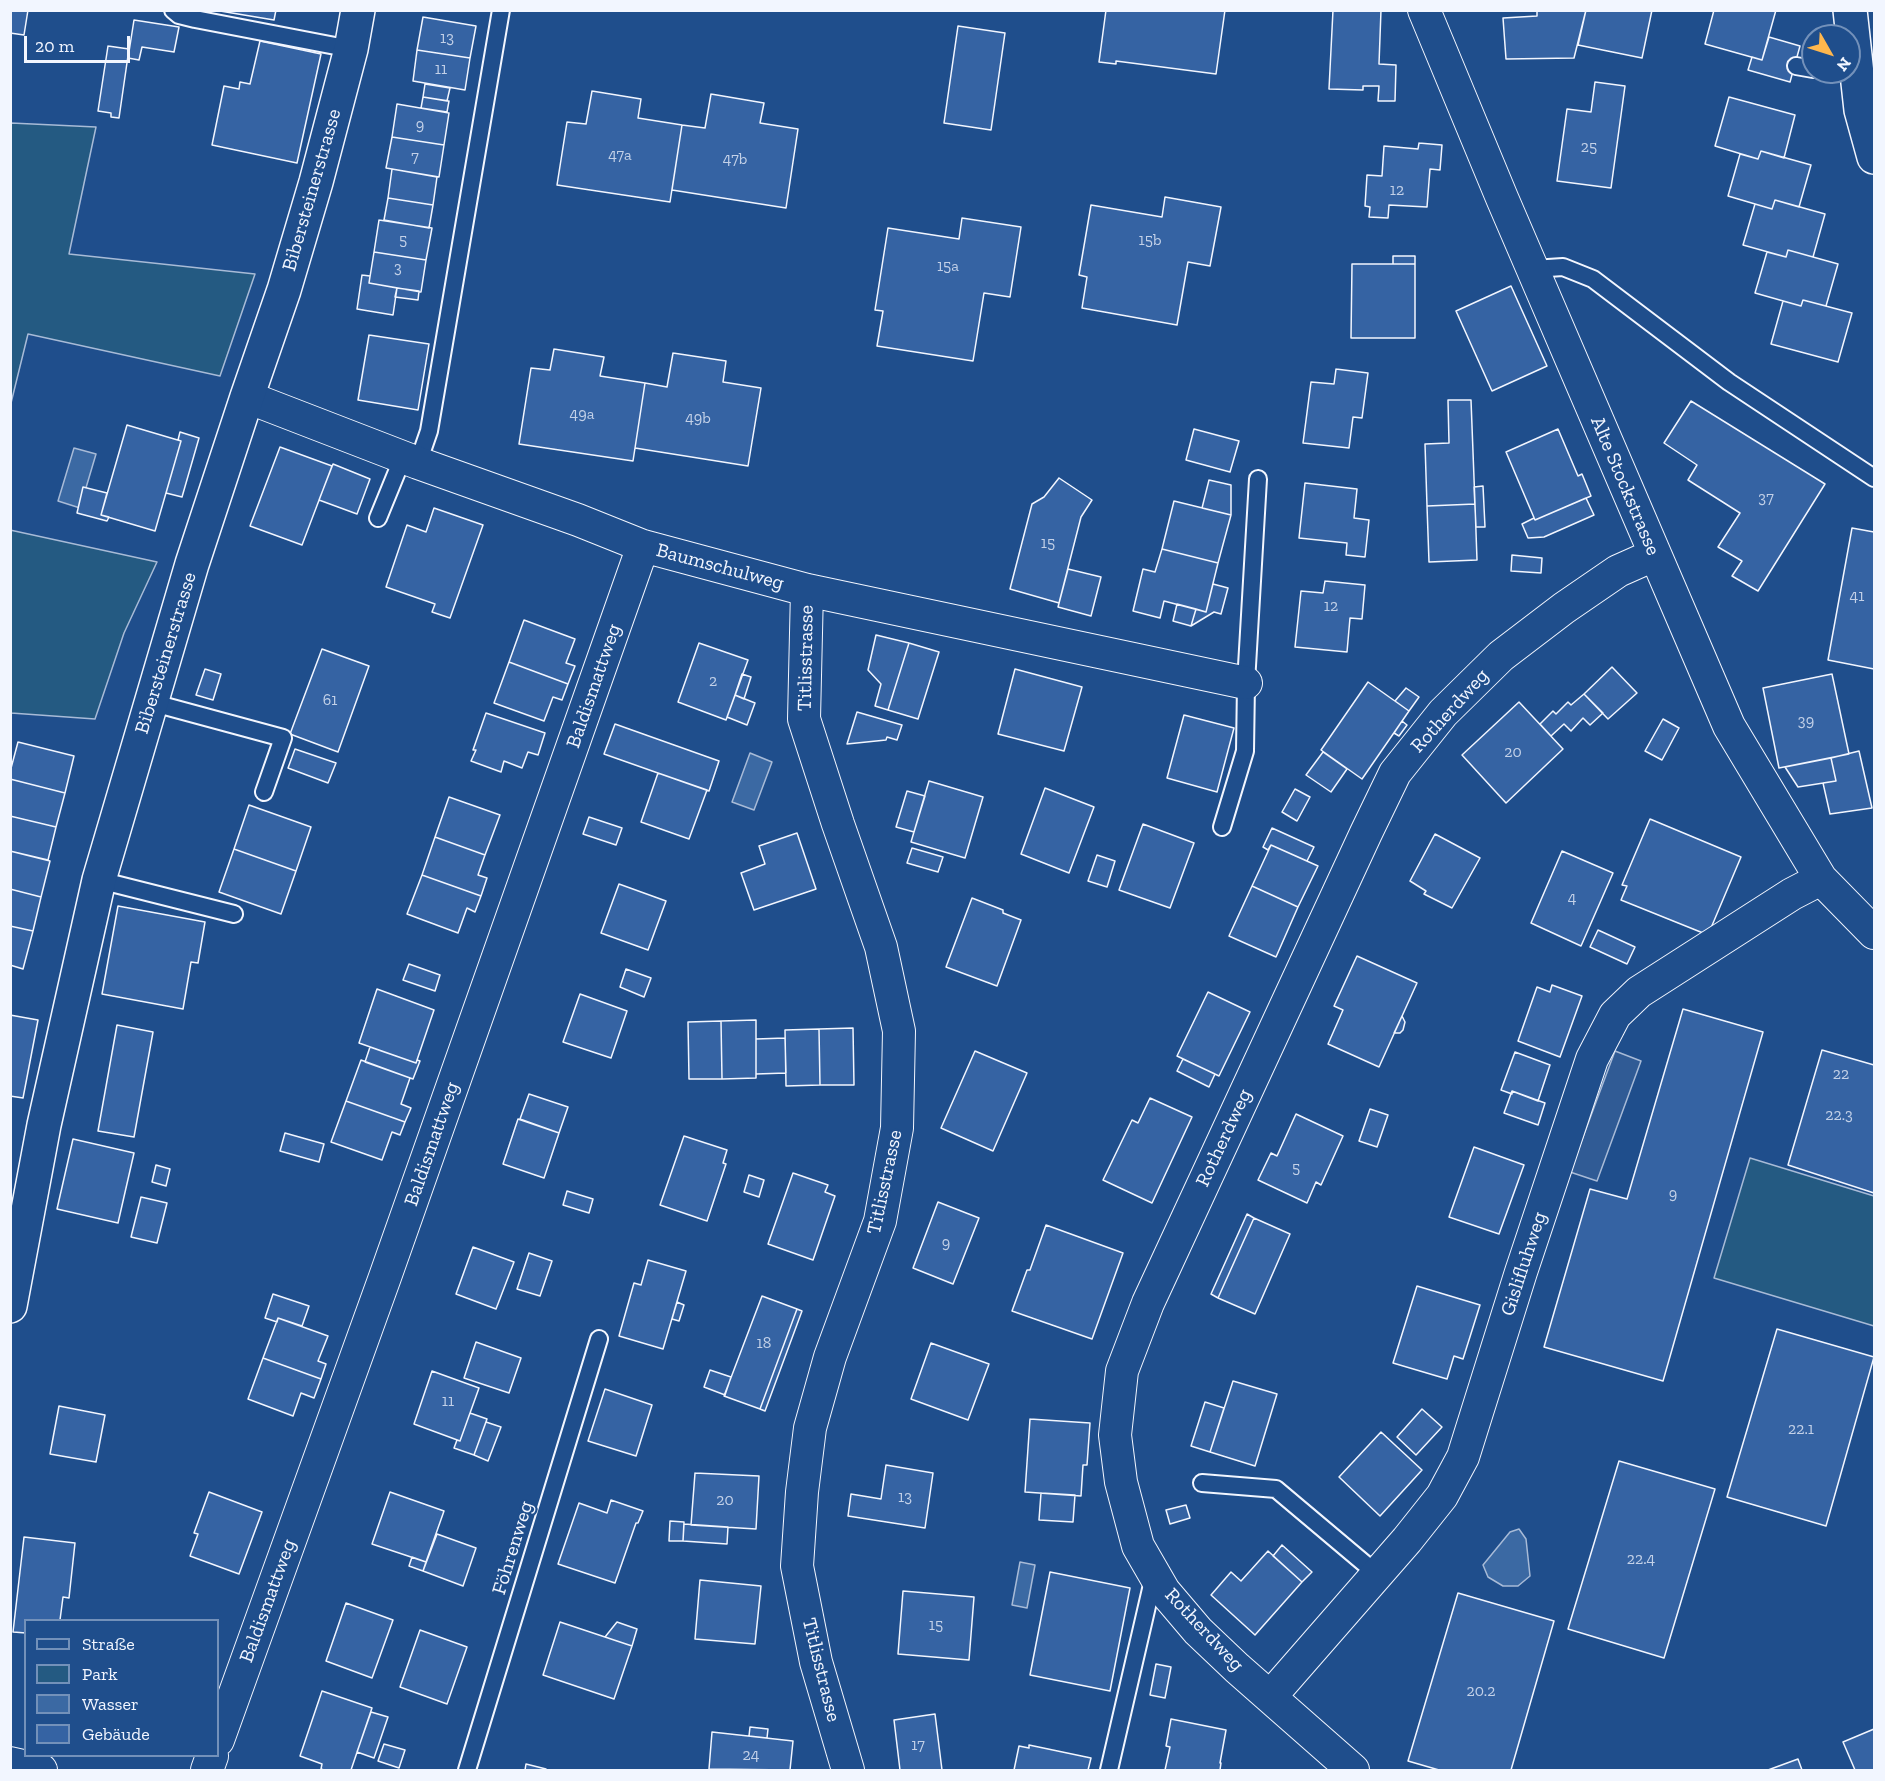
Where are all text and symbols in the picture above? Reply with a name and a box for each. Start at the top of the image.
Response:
scale bar [27,24,134,62]
north arrow [1801,24,1861,84]
house number: 13 [440,28,454,48]
text: 20 m [35,35,74,57]
text: N [1833,54,1855,75]
house number: 11 [435,59,447,79]
street label: Bibersteinerstrasse [277,106,347,274]
house number: 9 [416,115,424,135]
house number: 25 [1581,137,1597,157]
house number: 47a [608,145,632,165]
house number: 7 [411,147,419,167]
house number: 47b [723,149,747,169]
house number: 12 [1390,180,1404,200]
house number: 5 [399,230,407,250]
house number: 15b [1139,230,1161,250]
house number: 15a [937,256,959,276]
house number: 3 [394,258,402,278]
house number: 49a [570,404,594,424]
house number: 49b [685,408,711,428]
street label: Alte Stockstrasse [1585,413,1665,559]
house number: 37 [1758,488,1774,508]
house number: 15 [1041,533,1055,553]
street label: Baumschulweg [654,538,786,596]
street label: Bibersteinerstrasse [130,569,202,737]
house number: 41 [1850,586,1864,606]
house number: 12 [1324,596,1338,616]
street label: Titlisstrasse [793,605,819,711]
street label: Baldismattweg [562,621,626,751]
street label: Rotherdweg [1406,664,1494,758]
house number: 2 [709,671,717,691]
house number: 61 [323,690,337,710]
house number: 39 [1798,711,1814,731]
house number: 20 [1504,742,1522,762]
house number: 4 [1568,888,1576,908]
house number: 22 [1833,1064,1849,1084]
street label: Baldismattweg [400,1079,464,1209]
street label: Rotherdweg [1191,1085,1257,1191]
house number: 22.3 [1825,1105,1853,1125]
street label: Titlisstrasse [862,1128,908,1236]
house number: 5 [1292,1158,1300,1178]
house number: 9 [1669,1184,1677,1204]
street label: Gislifluhweg [1496,1209,1552,1319]
house number: 9 [942,1233,950,1253]
house number: 18 [757,1333,771,1353]
house number: 11 [442,1391,454,1411]
house number: 22.1 [1788,1419,1814,1439]
house number: 13 [898,1487,912,1507]
house number: 20 [716,1490,734,1510]
street label: Föhrenweg [487,1498,539,1598]
street label: Baldismattweg [235,1536,301,1666]
house number: 22.4 [1627,1549,1655,1569]
street label: Rotherdweg [1159,1583,1249,1677]
house number: 15 [929,1615,943,1635]
street label: Titlisstrasse [797,1616,845,1724]
legend [24,1619,219,1757]
text: Straße [82,1633,135,1655]
text: Park [82,1663,118,1685]
house number: 20.2 [1467,1681,1495,1701]
text: Wasser [82,1693,139,1715]
text: Gebäude [82,1723,150,1745]
house number: 17 [911,1735,925,1755]
house number: 24 [743,1745,759,1765]

